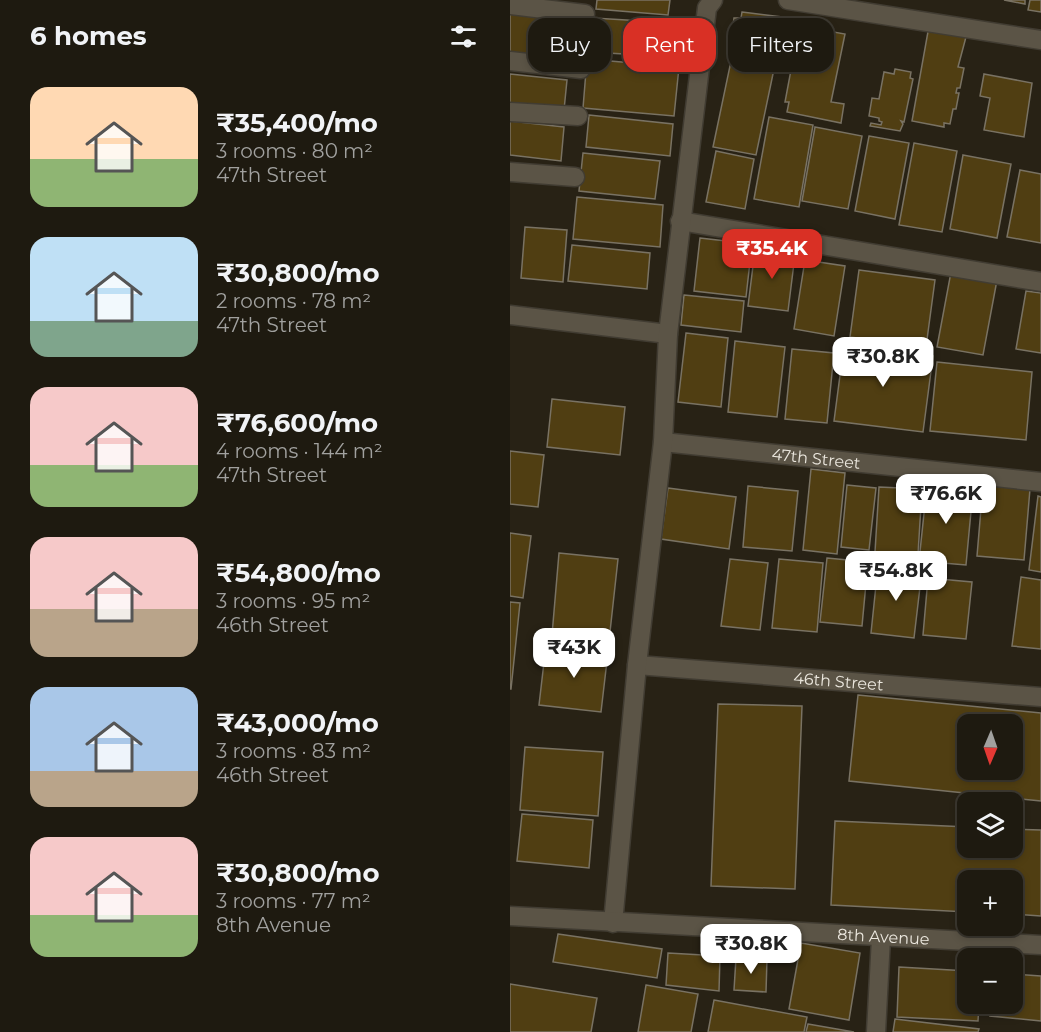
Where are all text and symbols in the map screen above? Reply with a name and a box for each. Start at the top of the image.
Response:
chip: Buy [528,18,611,72]
chip: Rent [623,18,716,72]
chip: Filters [728,18,834,72]
text: 6 homes [30,20,147,52]
icon: filters [447,20,480,53]
text: ₹35,400/mo [216,107,378,139]
icon: home [78,111,150,183]
text: 3 rooms · 80 m² [216,139,373,163]
text: 47th Street [216,163,327,187]
pin: ₹35.4K [723,229,821,280]
text: ₹35.4K [736,236,808,260]
text: ₹30,800/mo [216,257,380,289]
icon: home [78,261,150,333]
text: 2 rooms · 78 m² [216,289,371,313]
text: 47th Street [216,313,327,337]
pin: ₹30.8K [834,337,932,388]
text: ₹30.8K [846,344,920,368]
text: ₹76,600/mo [216,407,378,439]
icon: home [78,411,150,483]
text: 4 rooms · 144 m² [216,439,383,463]
street label: 47th Street [771,444,862,472]
text: 47th Street [216,463,327,487]
pin: ₹76.6K [897,474,995,525]
text: ₹76.6K [910,481,982,505]
pin: ₹54.8K [847,551,945,602]
text: ₹54,800/mo [216,557,381,589]
text: ₹54.8K [859,558,933,582]
icon: home [78,561,150,633]
text: 3 rooms · 95 m² [216,589,370,613]
text: 46th Street [216,613,329,637]
pin: ₹43K [538,628,610,679]
text: ₹43K [547,635,601,659]
street label: 46th Street [793,668,885,694]
text: ₹43,000/mo [216,707,379,739]
icon: home [78,711,150,783]
north arrow [957,714,1023,780]
map controls [957,714,1023,1014]
text: 3 rooms · 83 m² [216,739,371,763]
text: 46th Street [216,763,329,787]
button: layers [957,792,1023,858]
text: ₹30,800/mo [216,857,380,889]
icon: home [78,861,150,933]
button: + [957,870,1023,936]
text: 3 rooms · 77 m² [216,889,371,913]
text: 8th Avenue [216,913,331,937]
pin: ₹30.8K [702,924,800,975]
street label: 8th Avenue [837,924,930,948]
text: ₹30.8K [714,931,788,955]
button: − [957,948,1023,1014]

